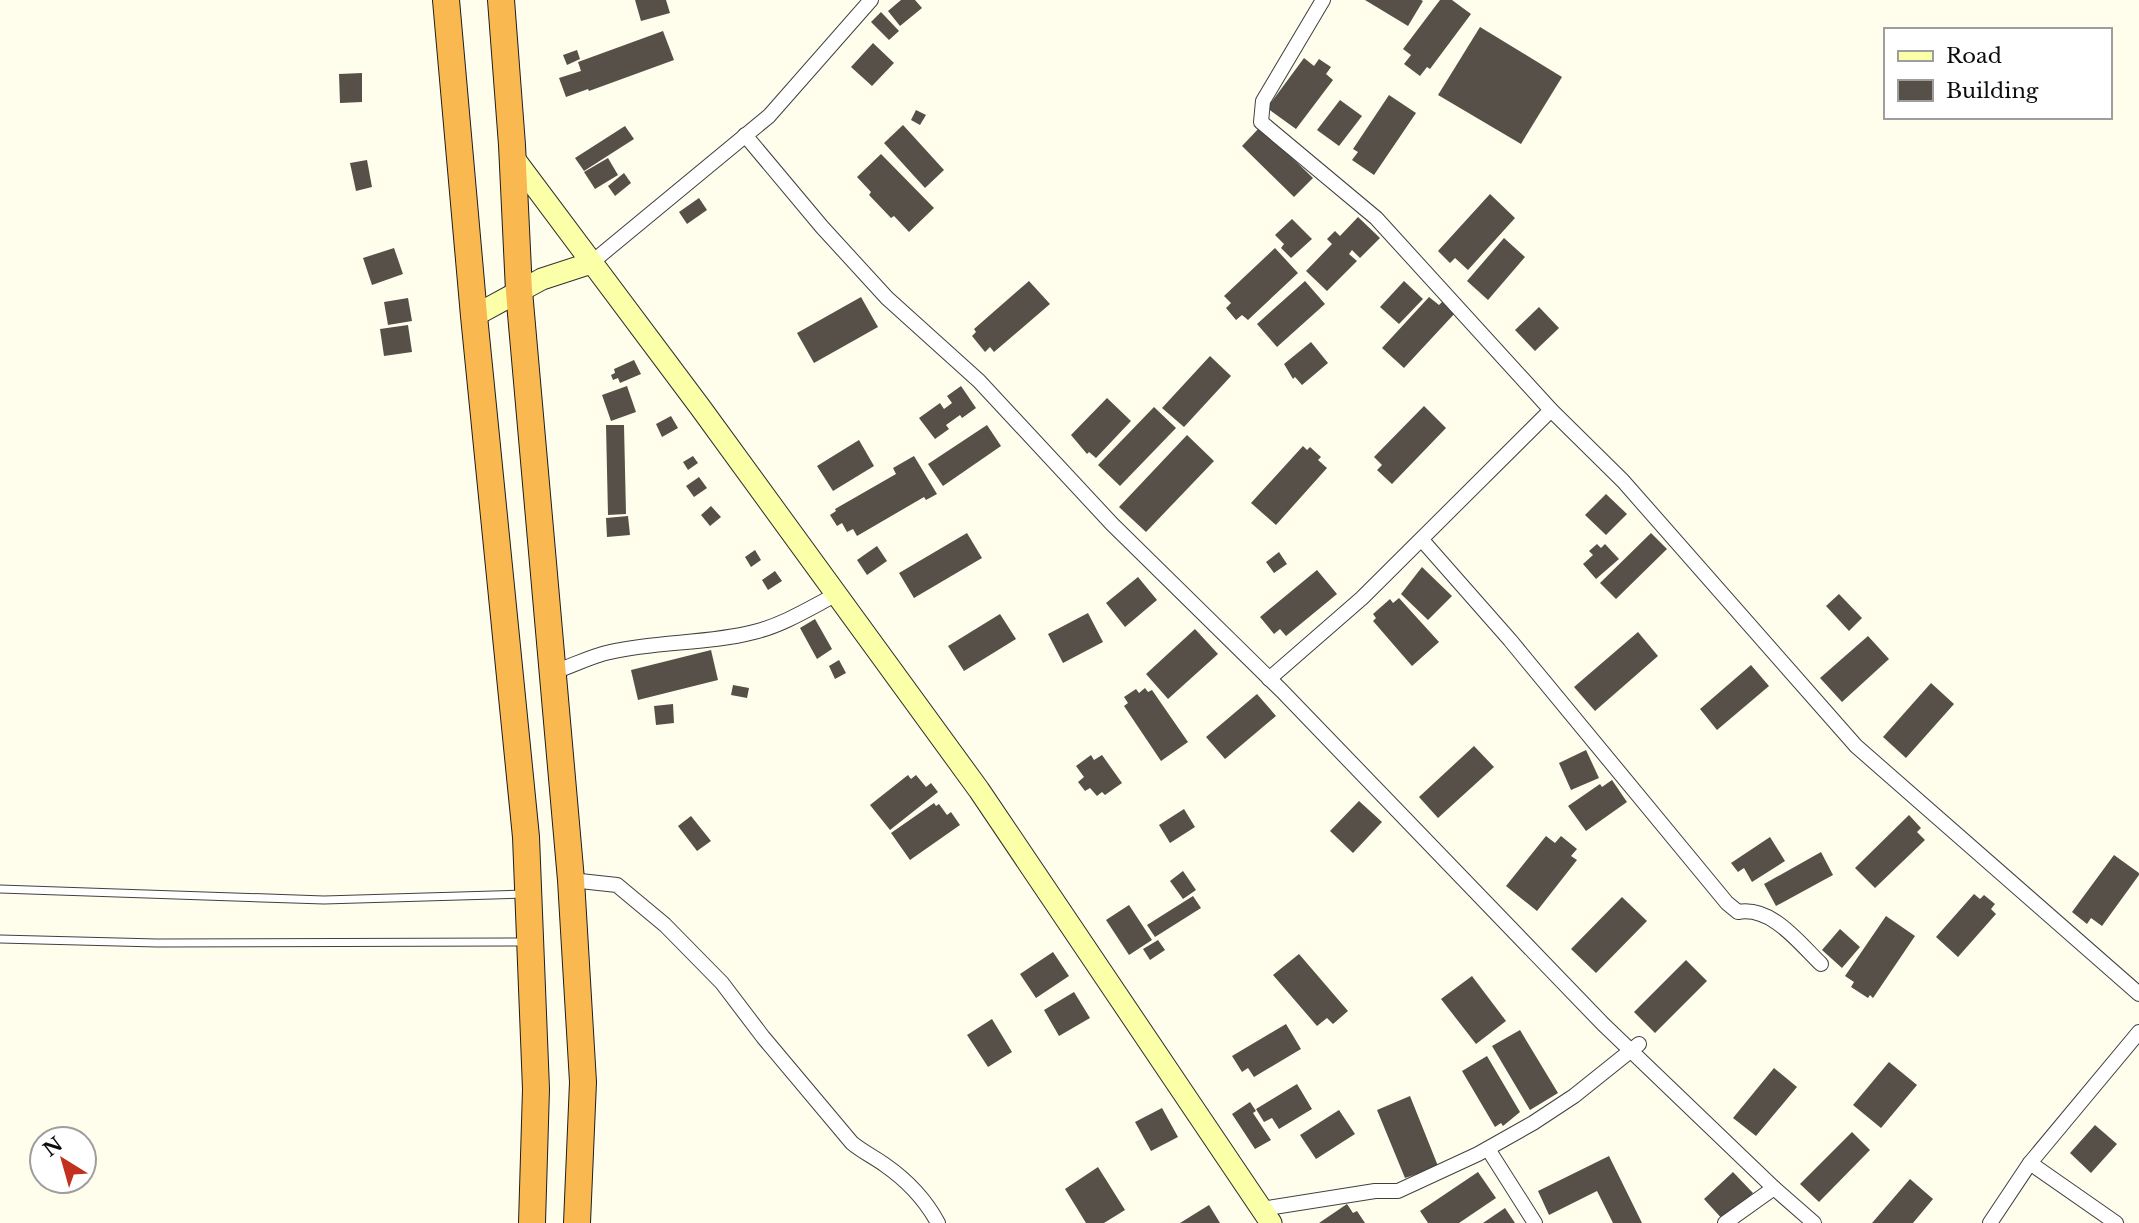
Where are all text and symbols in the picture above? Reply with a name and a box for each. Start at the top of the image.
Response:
legend [1884,28,2111,119]
text: Road [1946,43,2002,69]
text: Building [1946,78,2039,104]
north arrow [28,1125,98,1195]
text: N [39,1132,67,1161]

